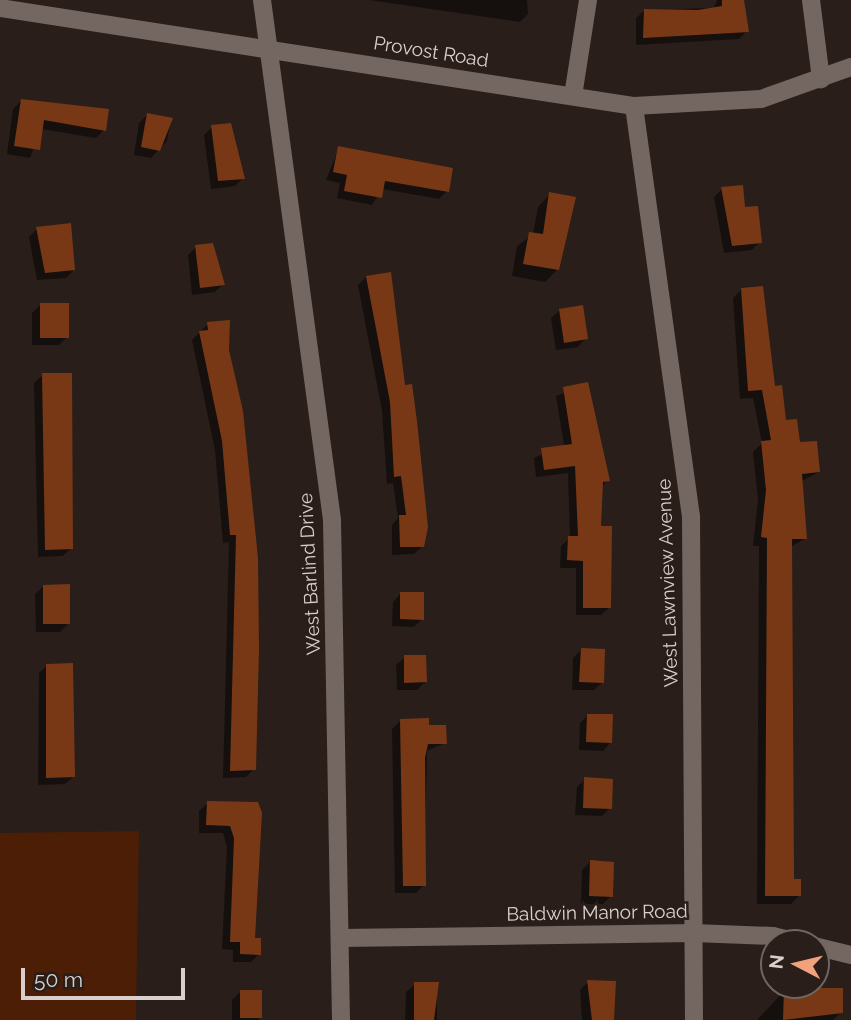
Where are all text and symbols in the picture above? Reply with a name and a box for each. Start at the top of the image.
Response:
street label: Provost Road [372,32,490,72]
street label: West Lawnview Avenue [653,478,683,688]
street label: West Barlind Drive [294,492,326,656]
street label: Baldwin Manor Road [506,900,688,926]
north arrow [760,929,830,999]
text: N [764,953,788,970]
scale bar [24,954,189,998]
text: 50 m [34,967,83,992]

